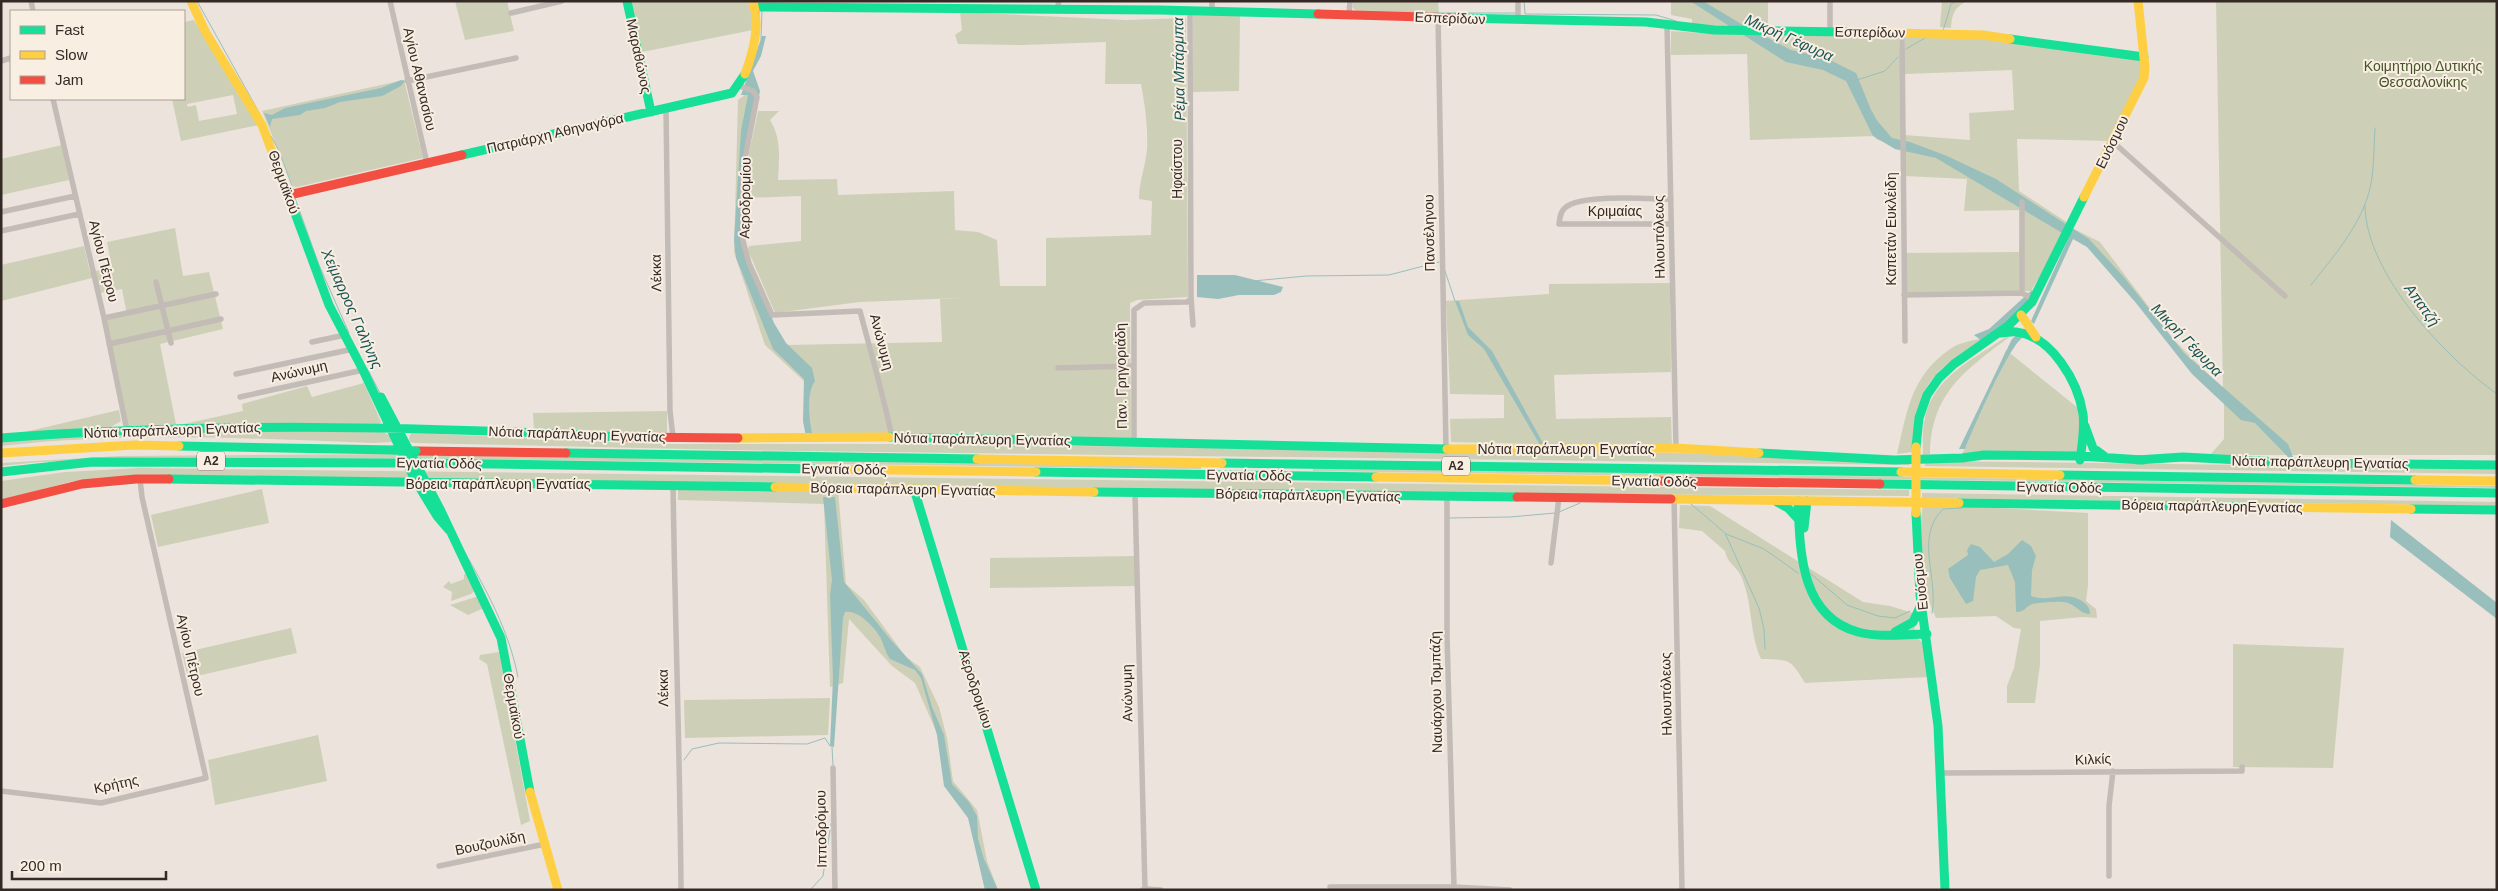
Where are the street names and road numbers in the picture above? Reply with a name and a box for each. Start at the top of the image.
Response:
street label: Εσπερίδων [1414,9,1486,27]
street label: Μαραθώνος [623,17,655,95]
street label: Εσπερίδων [1835,23,1905,41]
street label: Αγίου Αθανασίου [400,26,440,132]
street label: Πατριάρχη Αθηναγόρα [485,109,625,157]
street label: Ευόσμου [2092,113,2132,171]
street label: Ηφαίστου [1169,139,1185,199]
street label: Θερμαϊκού [265,148,303,216]
street label: Αεροδρομίου [736,157,754,239]
street label: Καπετάν Ευκλέιδη [1883,172,1899,286]
street label: Πανσέληνου [1420,194,1438,272]
street label: Ηλιουπόλεως [1650,195,1668,279]
street label: Κριμαίας [1588,203,1643,219]
street label: Αγίου Πέτρου [86,218,122,304]
street label: Λέκκα [648,254,664,292]
street label: Ανώνυμη [867,312,897,372]
street label: Παν. Γρηγοριάδη [1112,323,1130,429]
street label: Ανώνυμη [269,357,329,385]
street label: Νότια παράπλευρη Εγνατίας [83,419,261,441]
street label: Νότια παράπλευρη Εγνατίας [488,423,666,445]
street label: Νότια παράπλευρη Εγνατίας [893,429,1071,449]
street label: Νότια παράπλευρη Εγνατίας [1477,441,1655,457]
road number: Α2 [197,452,225,471]
street label: Νότια παράπλευρη Εγνατίας [2231,452,2409,472]
street label: Εγνατία Οδός [396,454,482,472]
road number: Α2 [1442,456,1470,476]
street label: Εγνατία Οδός [801,460,887,478]
street label: Εγνατία Οδός [1206,466,1292,484]
street label: Εγνατία Οδός [1611,472,1697,490]
street label: Βόρεια παράπλευρη Εγνατίας [405,476,591,492]
street label: Εγνατία Οδός [2016,478,2102,496]
street label: Βόρεια παράπλευρη Εγνατίας [810,479,996,499]
street label: Βόρεια παράπλευρη Εγνατίας [1215,485,1401,505]
street label: Βόρεια παράπλευρηΕγνατίας [2121,496,2303,516]
street label: Ευόσμου [1909,553,1931,611]
street label: Αγίου Πέτρου [174,612,208,698]
street label: Ναυάρχου Τομπάζη [1427,631,1445,753]
street label: Αεροδρομίου [956,648,996,730]
street label: Ηλιουπόλεως [1657,652,1675,736]
street label: Ανώνυμη [1118,664,1136,722]
street label: Λέκκα [655,669,671,707]
street label: Θερμαϊκού [500,672,528,740]
street label: Κιλκίς [2075,750,2112,768]
street label: Κρήτης [92,771,140,797]
street label: Ιπποδρόμου [812,790,830,868]
street label: Βουζουλίδη [454,828,526,858]

